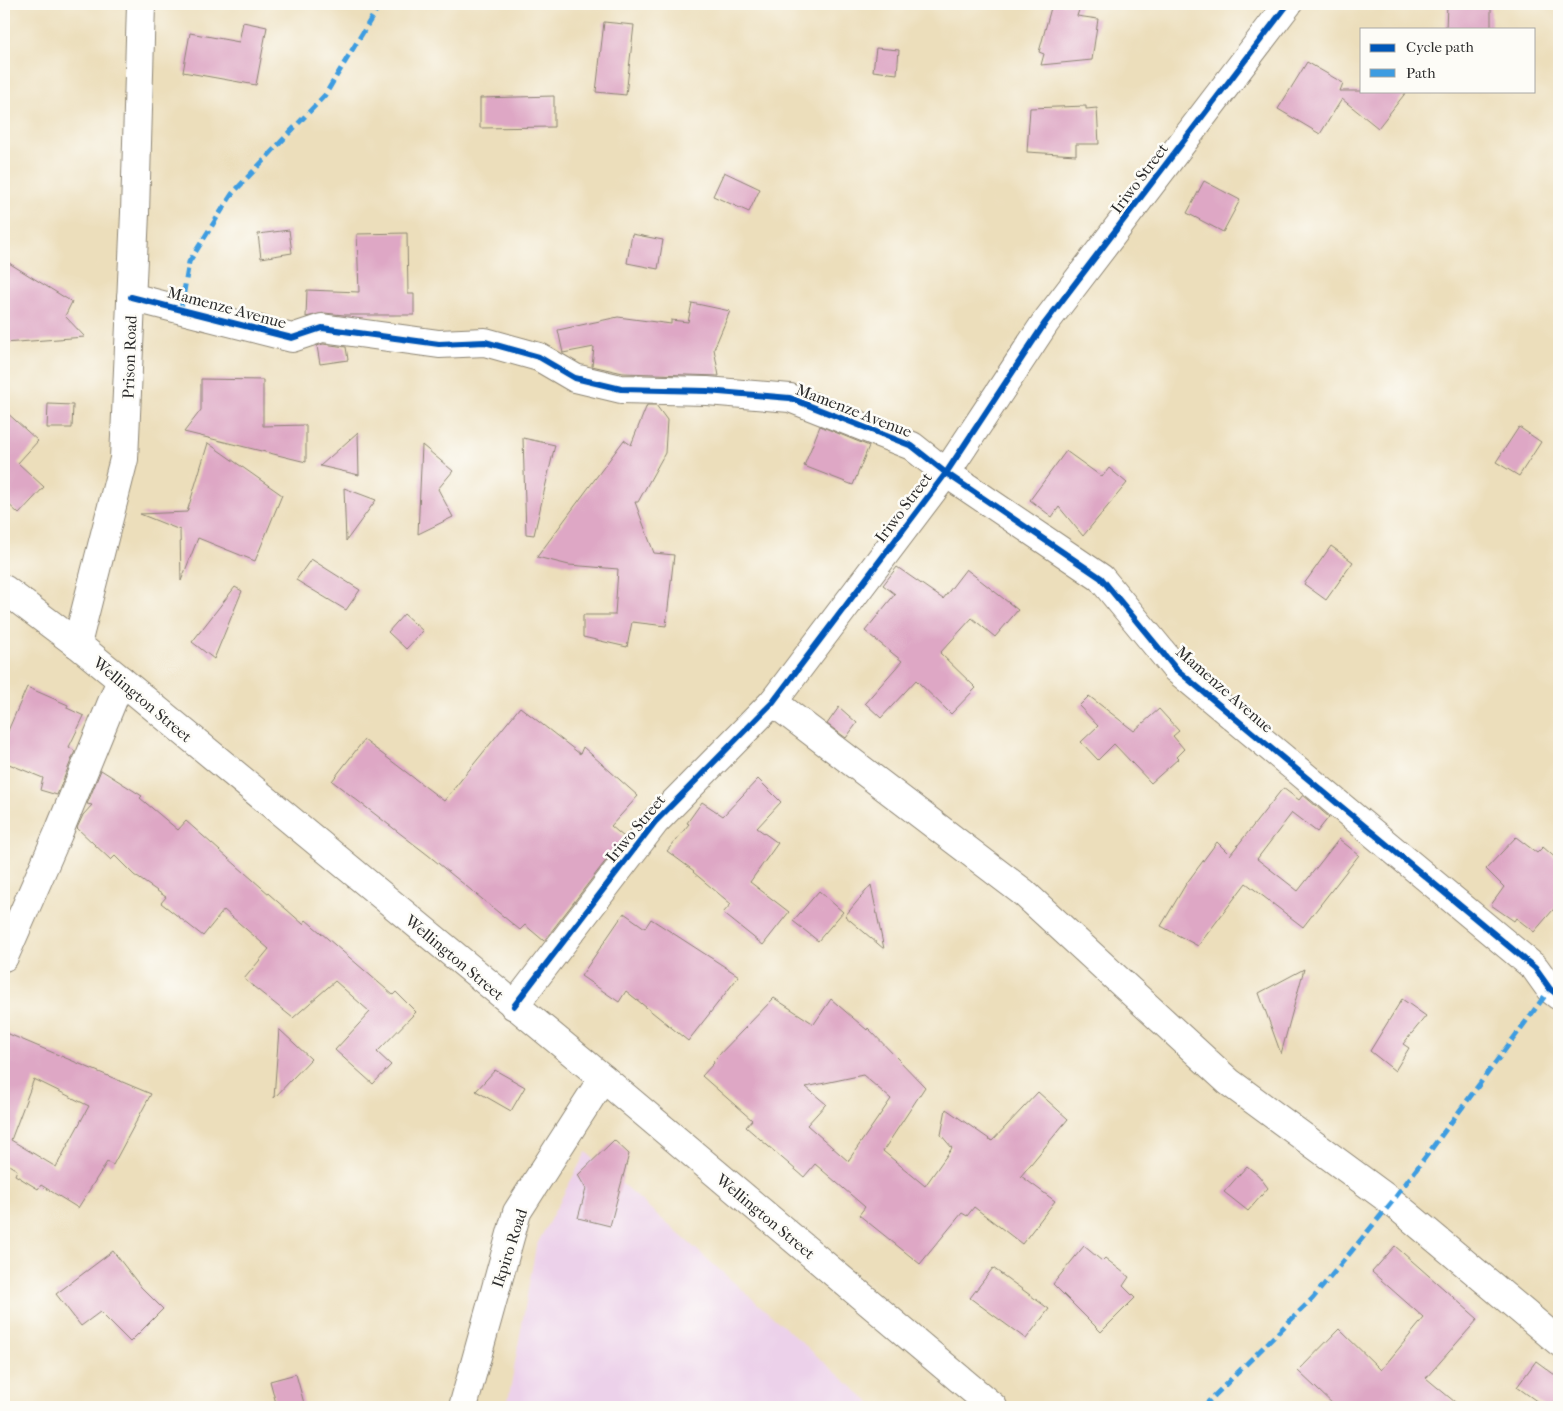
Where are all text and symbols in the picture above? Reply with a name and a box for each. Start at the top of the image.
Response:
legend [1360,28,1536,92]
text: Cycle path [1406,38,1474,56]
text: Path [1406,64,1436,82]
street label: Iriwo Street [1107,139,1172,217]
street label: Mamenze Avenue [165,282,289,333]
street label: Prison Road [119,315,140,399]
street label: Mamenze Avenue [793,380,915,441]
street label: Iriwo Street [871,468,936,546]
street label: Mamenze Avenue [1172,642,1277,737]
street label: Wellington Street [89,652,196,746]
street label: Iriwo Street [601,790,669,866]
street label: Wellington Street [401,910,508,1004]
street label: Wellington Street [712,1169,819,1263]
street label: Ikpiro Road [488,1206,531,1290]

